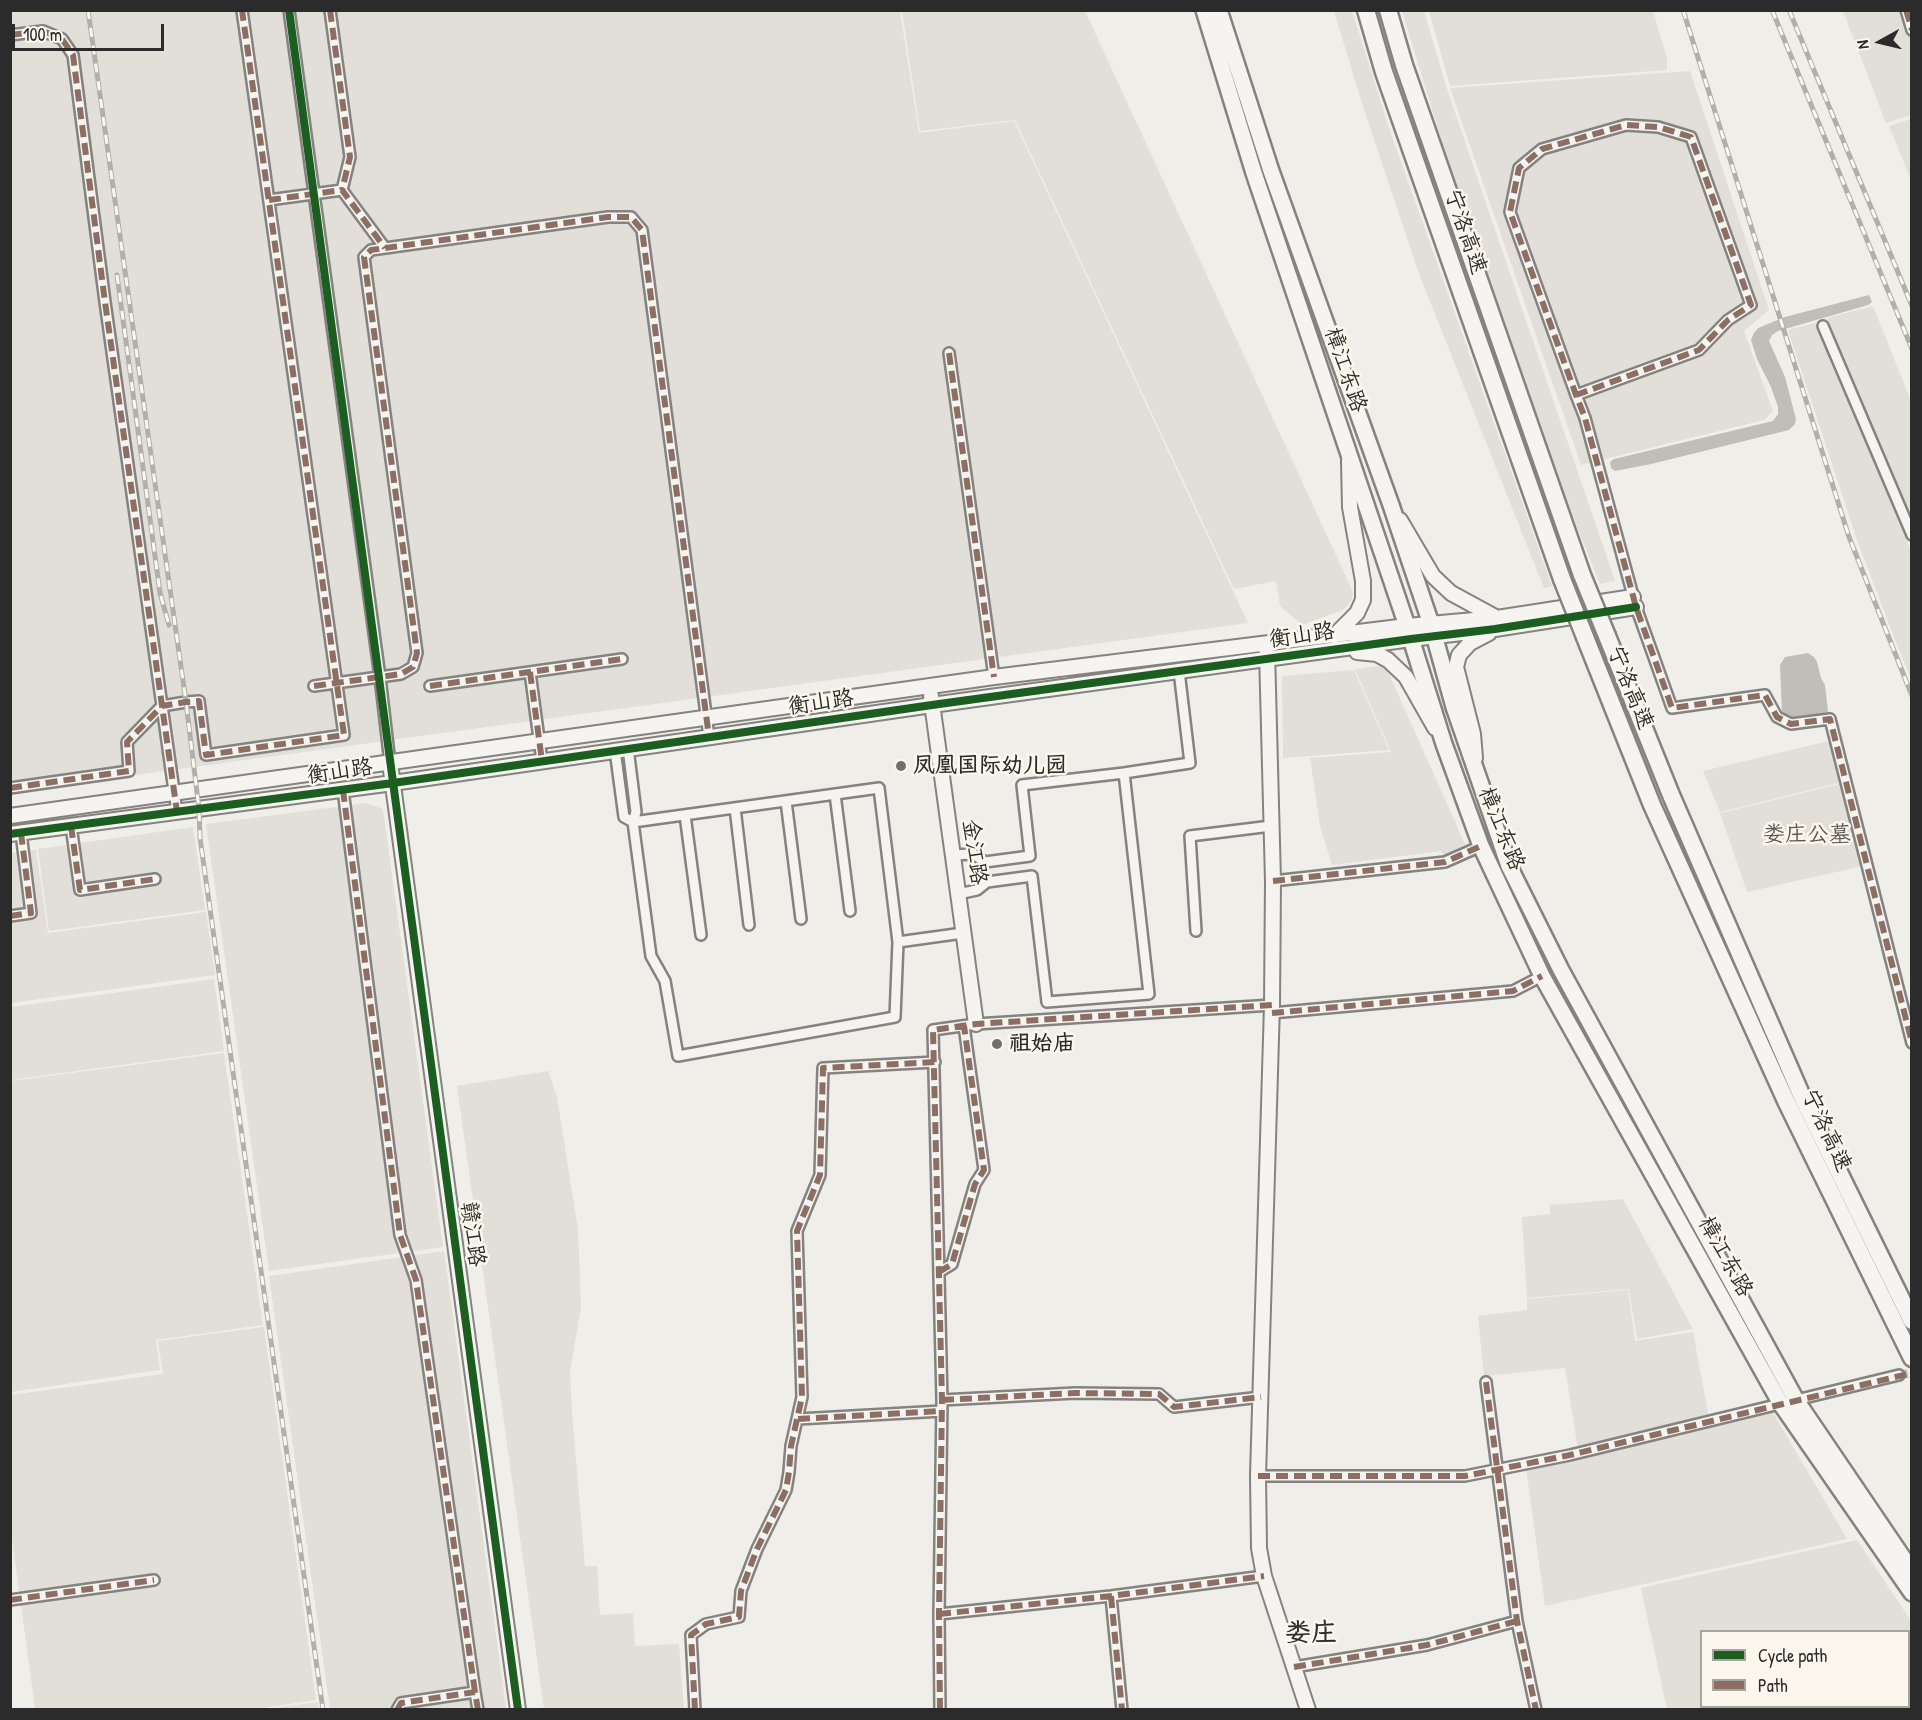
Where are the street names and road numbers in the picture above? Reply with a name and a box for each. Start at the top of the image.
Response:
street label: 宁洛高速 [1438,186,1492,278]
street label: 樟江东路 [1318,324,1372,416]
street label: 衡山路 [1267,618,1337,654]
street label: 宁洛高速 [1601,642,1659,734]
street label: 衡山路 [786,685,856,721]
street label: 衡山路 [305,754,375,790]
street label: 樟江东路 [1472,783,1530,875]
street label: 金江路 [956,817,992,887]
street label: 宁洛高速 [1795,1086,1857,1176]
street label: 赣江路 [454,1199,490,1269]
street label: 樟江东路 [1692,1212,1758,1302]

